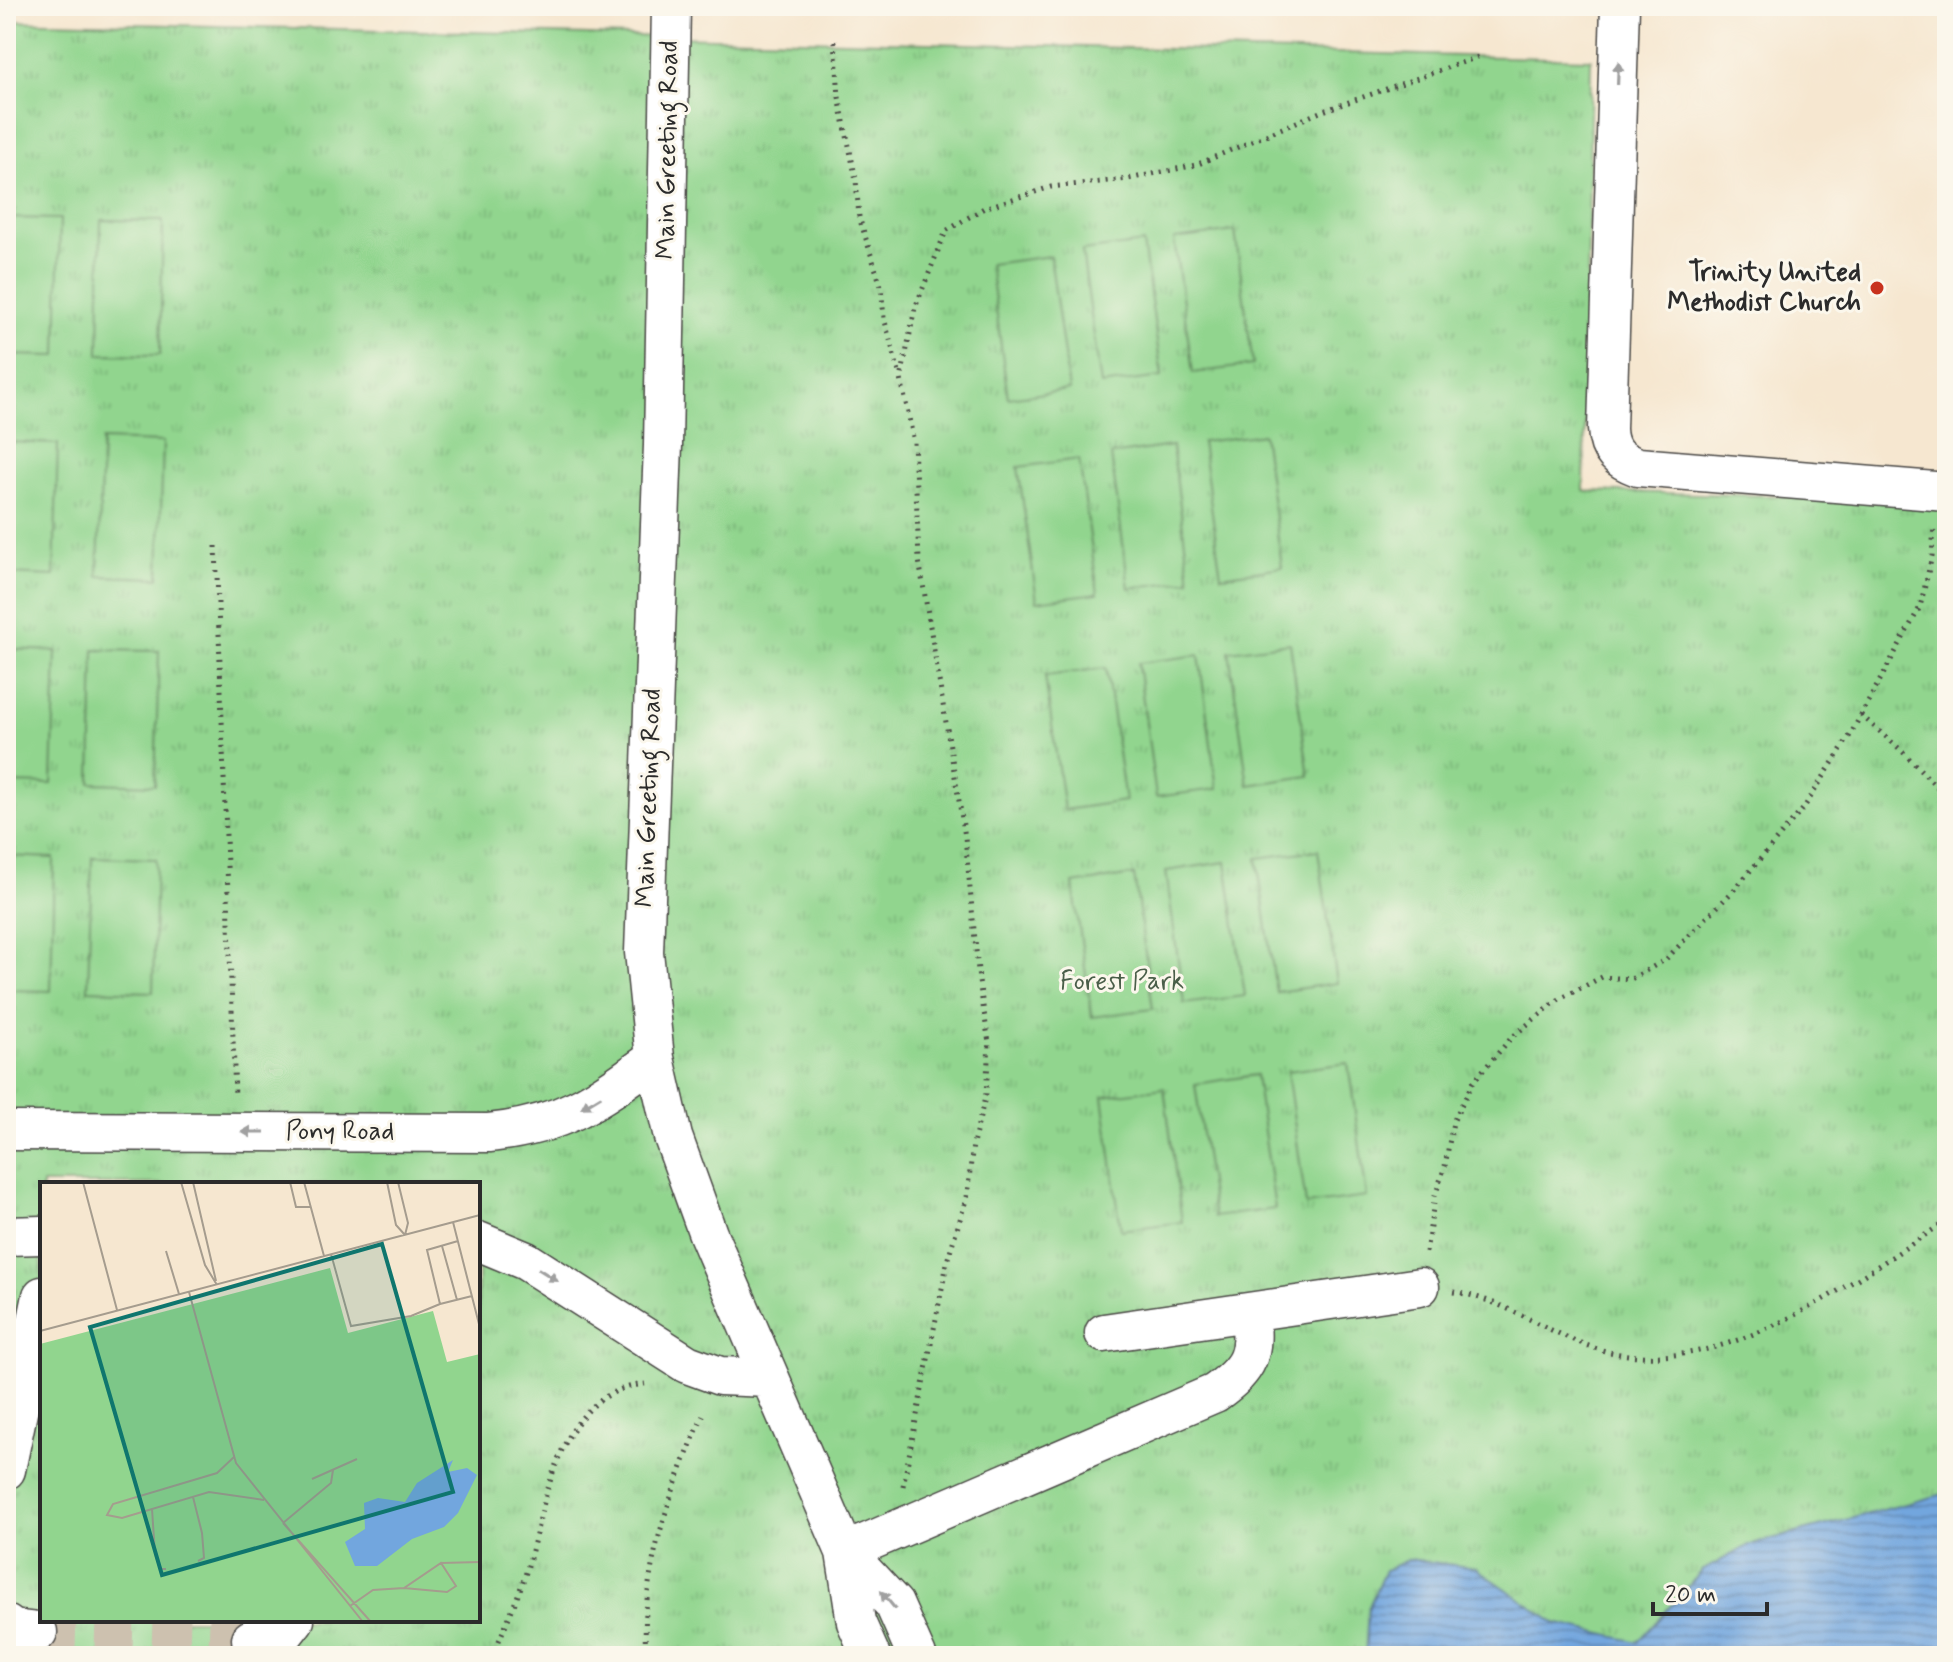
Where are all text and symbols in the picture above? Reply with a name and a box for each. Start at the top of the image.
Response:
street label: Main Greeting Road [649,40,690,260]
one-way arrow [1611,60,1624,85]
place label: Trinity United Methodist Church [1667,256,1861,320]
marker: Trinity United Methodist Church [1868,279,1886,297]
street label: Main Greeting Road [628,688,673,908]
park label: Forest Park [1060,965,1184,999]
one-way arrow [580,1095,602,1109]
street label: Pony Road [286,1115,394,1149]
one-way arrow [240,1126,265,1138]
inset map [40,1182,480,1622]
one-way arrow [537,1267,559,1281]
scale bar [1653,1566,1767,1616]
text: 20 m [1665,1580,1716,1611]
one-way arrow [880,1590,896,1610]

